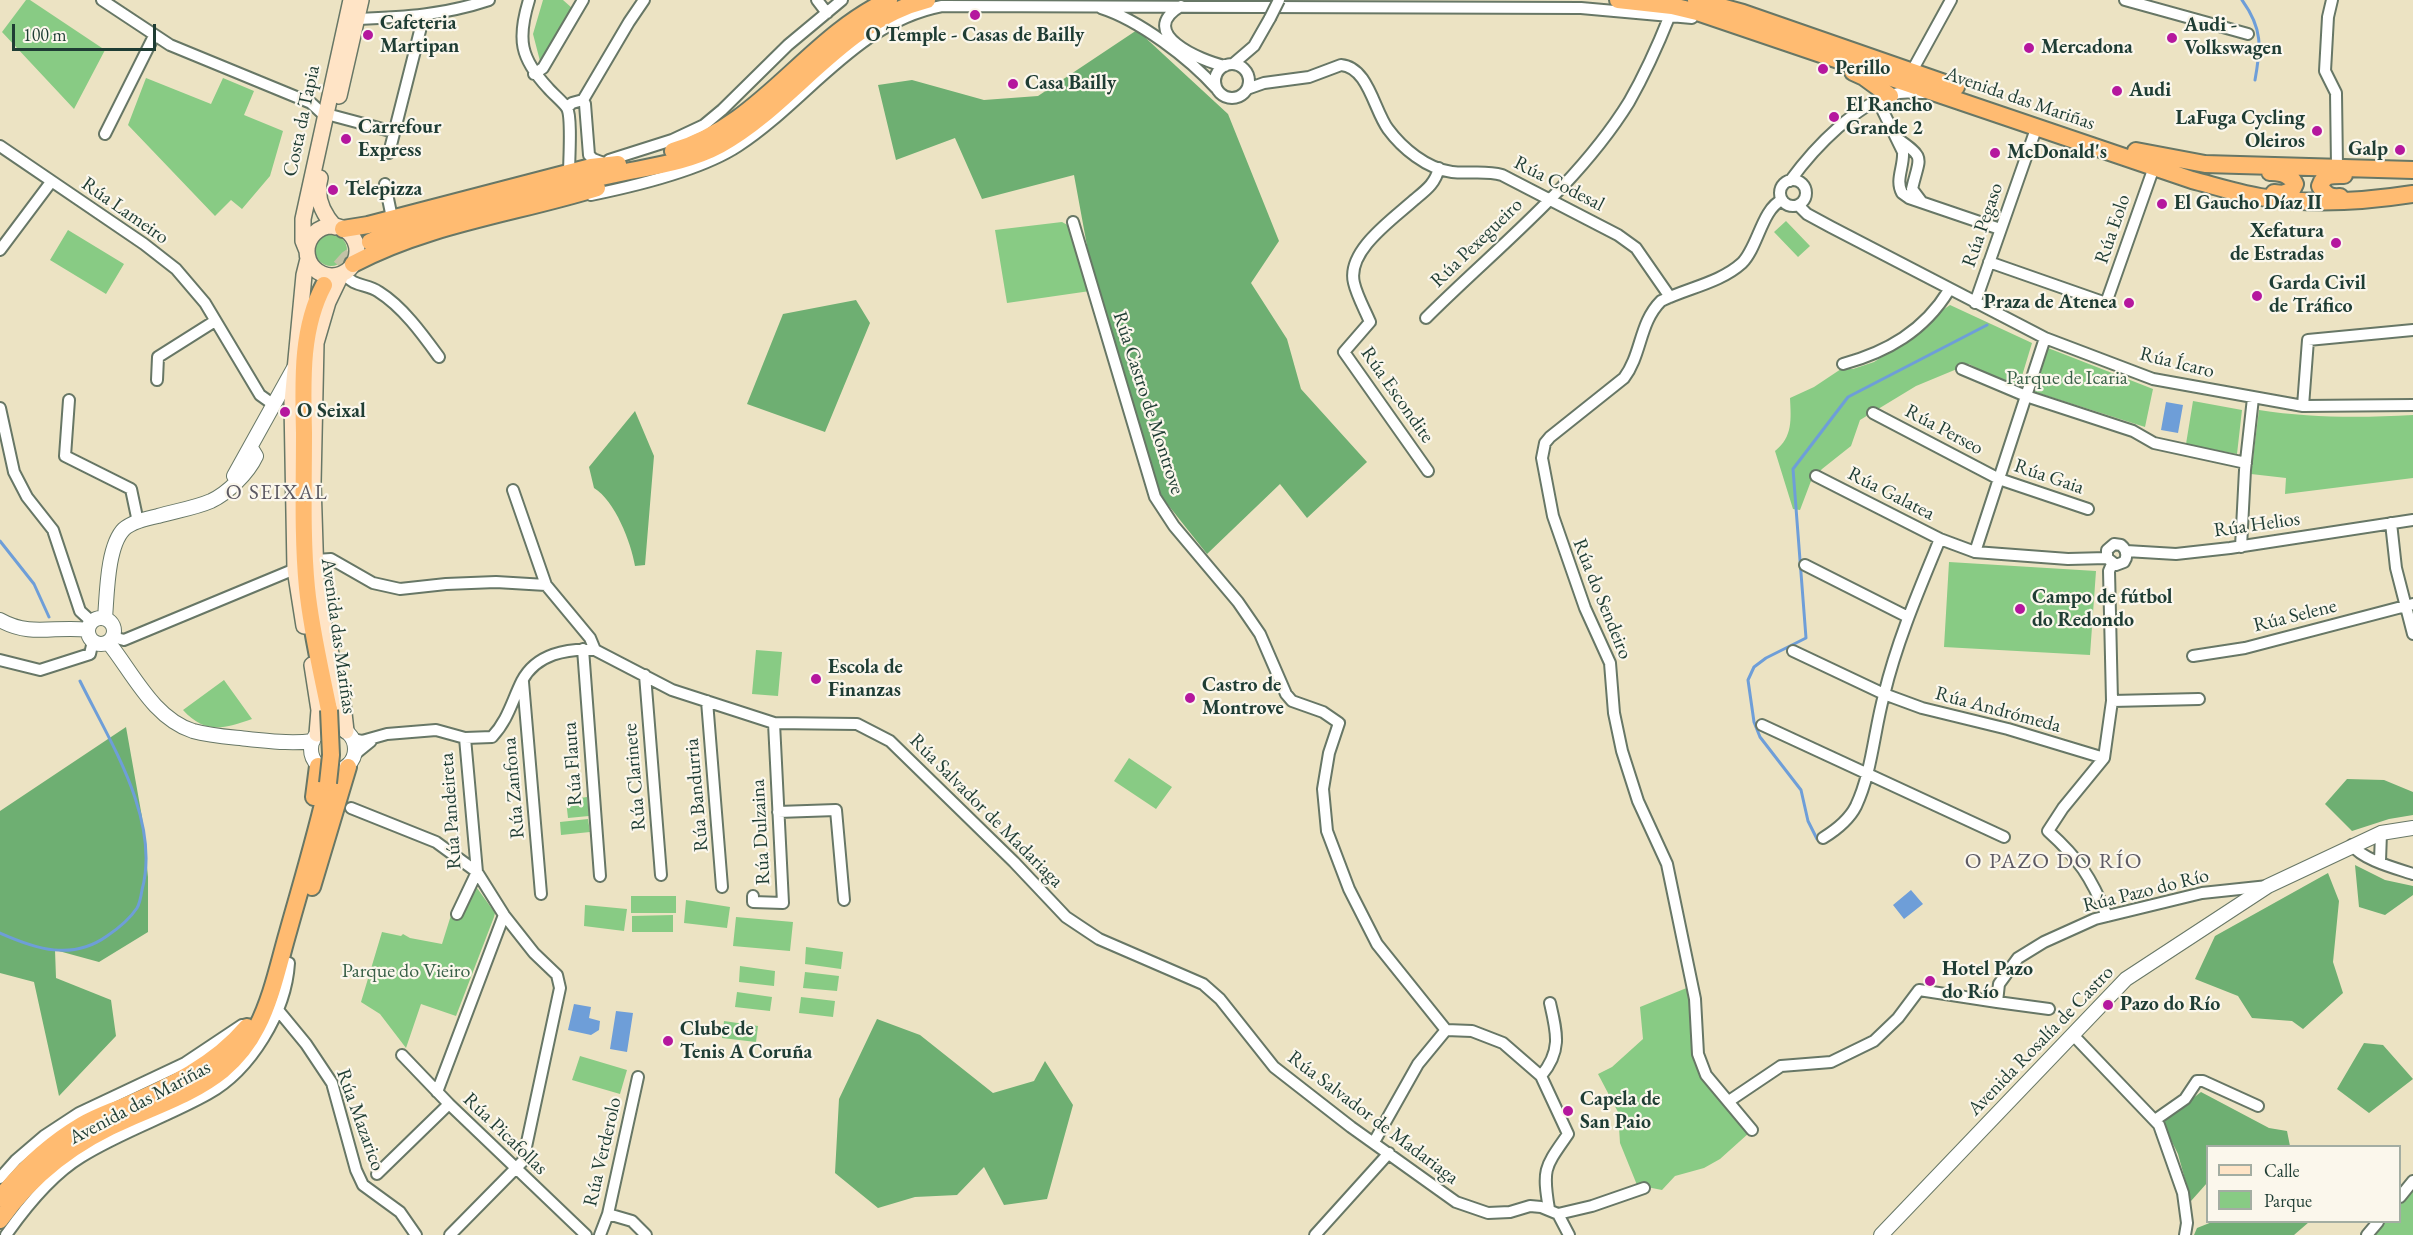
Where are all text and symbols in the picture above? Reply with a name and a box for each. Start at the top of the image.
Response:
marker: O Temple - Casas de Bailly [968,8,982,22]
scale bar [15,12,159,50]
place label: Cafeteria Martipan [380,12,459,59]
place label: Audi - Volkswagen [2184,14,2282,61]
text: 100 m [23,23,67,46]
place label: O Temple - Casas de Bailly [866,24,1084,48]
marker: Cafeteria Martipan [361,28,375,42]
marker: Audi - Volkswagen [2165,31,2179,45]
place label: Mercadona [2041,36,2133,60]
marker: Mercadona [2022,41,2036,55]
place label: Perillo [1835,57,1890,81]
marker: Perillo [1816,62,1830,76]
street label: Avenida das Mariñas [1942,62,2098,136]
street label: Costa da Tapia [278,63,326,179]
place label: Casa Bailly [1025,72,1116,96]
marker: Casa Bailly [1006,77,1020,91]
place label: Audi [2129,79,2171,103]
marker: Audi [2110,84,2124,98]
place label: El Rancho Grande 2 [1846,94,1933,141]
place label: LaFuga Cycling Oleiros [2176,107,2305,154]
marker: El Rancho Grande 2 [1827,110,1841,124]
place label: Carrefour Express [358,116,441,163]
marker: LaFuga Cycling Oleiros [2310,124,2324,138]
marker: Carrefour Express [339,132,353,146]
place label: Galp [2348,138,2388,162]
place label: McDonald's [2007,141,2107,165]
marker: Galp [2393,143,2407,157]
marker: McDonald's [1988,146,2002,160]
street label: Rúa Codesal [1510,151,1608,217]
street label: Rúa Lameiro [77,172,173,250]
place label: Telepizza [345,178,422,202]
street label: Rúa Pegaso [1957,180,2009,270]
marker: Telepizza [326,183,340,197]
street label: Rúa Eolo [2090,191,2136,267]
place label: El Gaucho Díaz II [2174,192,2322,216]
street label: Rúa Pexegueiro [1426,193,1528,293]
marker: El Gaucho Díaz II [2155,197,2169,211]
place label: Xefatura de Estradas [2230,220,2324,267]
marker: Xefatura de Estradas [2329,236,2343,250]
place label: Garda Civil de Tráfico [2269,272,2366,319]
marker: Garda Civil de Tráfico [2250,289,2264,303]
place label: Praza de Atenea [1984,291,2117,315]
marker: Praza de Atenea [2122,296,2136,310]
street label: Rúa Castro de Montrove [1107,309,1189,497]
street label: Rúa Escondite [1355,342,1439,448]
street label: Rúa Ícaro [2137,342,2217,384]
park label: Parque de Icaria [2006,367,2128,391]
street label: Rúa Perseo [1901,399,1987,461]
place label: O Seixal [297,400,366,424]
marker: O Seixal [278,405,292,419]
street label: Rúa Gaia [2011,454,2087,500]
street label: Rúa Galatea [1844,462,1938,526]
district label: O SEIXAL [226,480,328,506]
street label: Rúa Helios [2212,507,2302,543]
street label: Rúa do Sendeiro [1567,535,1637,663]
street label: Avenida das Mariñas [315,557,361,715]
place label: Campo de fútbol do Redondo [2032,586,2172,633]
street label: Rúa Selene [2251,594,2339,638]
marker: Campo de fútbol do Redondo [2013,602,2027,616]
place label: Escola de Finanzas [828,656,903,703]
marker: Escola de Finanzas [809,672,823,686]
place label: Castro de Montrove [1202,674,1284,721]
street label: Rúa Andrómeda [1933,682,2063,738]
marker: Castro de Montrove [1183,691,1197,705]
street label: Rúa Flauta [558,721,588,807]
street label: Rúa Clarinete [618,722,652,832]
street label: Rúa Salvador de Madariaga [904,729,1068,893]
street label: Rúa Zanfona [498,736,530,840]
street label: Rúa Bandurria [680,737,714,853]
street label: Rúa Pandeireta [435,752,467,870]
street label: Rúa Dulzaina [746,778,776,886]
district label: O PAZO DO RÍO [1965,849,2143,875]
street label: Rúa Pazo do Río [2081,864,2211,918]
place label: Hotel Pazo do Río [1942,958,2033,1005]
park label: Parque do Vieiro [342,960,470,984]
street label: Avenida Rosalía de Castro [1963,961,2119,1121]
marker: Hotel Pazo do Río [1923,974,1937,988]
place label: Pazo do Río [2120,993,2220,1017]
marker: Pazo do Río [2101,998,2115,1012]
place label: Clube de Tenis A Coruña [680,1018,812,1065]
marker: Clube de Tenis A Coruña [661,1034,675,1048]
street label: Rúa Salvador de Madariaga [1283,1046,1463,1190]
street label: Avenida das Mariñas [65,1056,215,1150]
street label: Rúa Mazarico [330,1066,390,1174]
street label: Rúa Picafollas [458,1088,552,1180]
place label: Capela de San Paio [1580,1088,1660,1135]
street label: Rúa Verderolo [579,1095,627,1209]
marker: Capela de San Paio [1561,1104,1575,1118]
legend [2206,1145,2401,1223]
text: Calle [2264,1159,2300,1182]
text: Parque [2264,1189,2312,1212]

